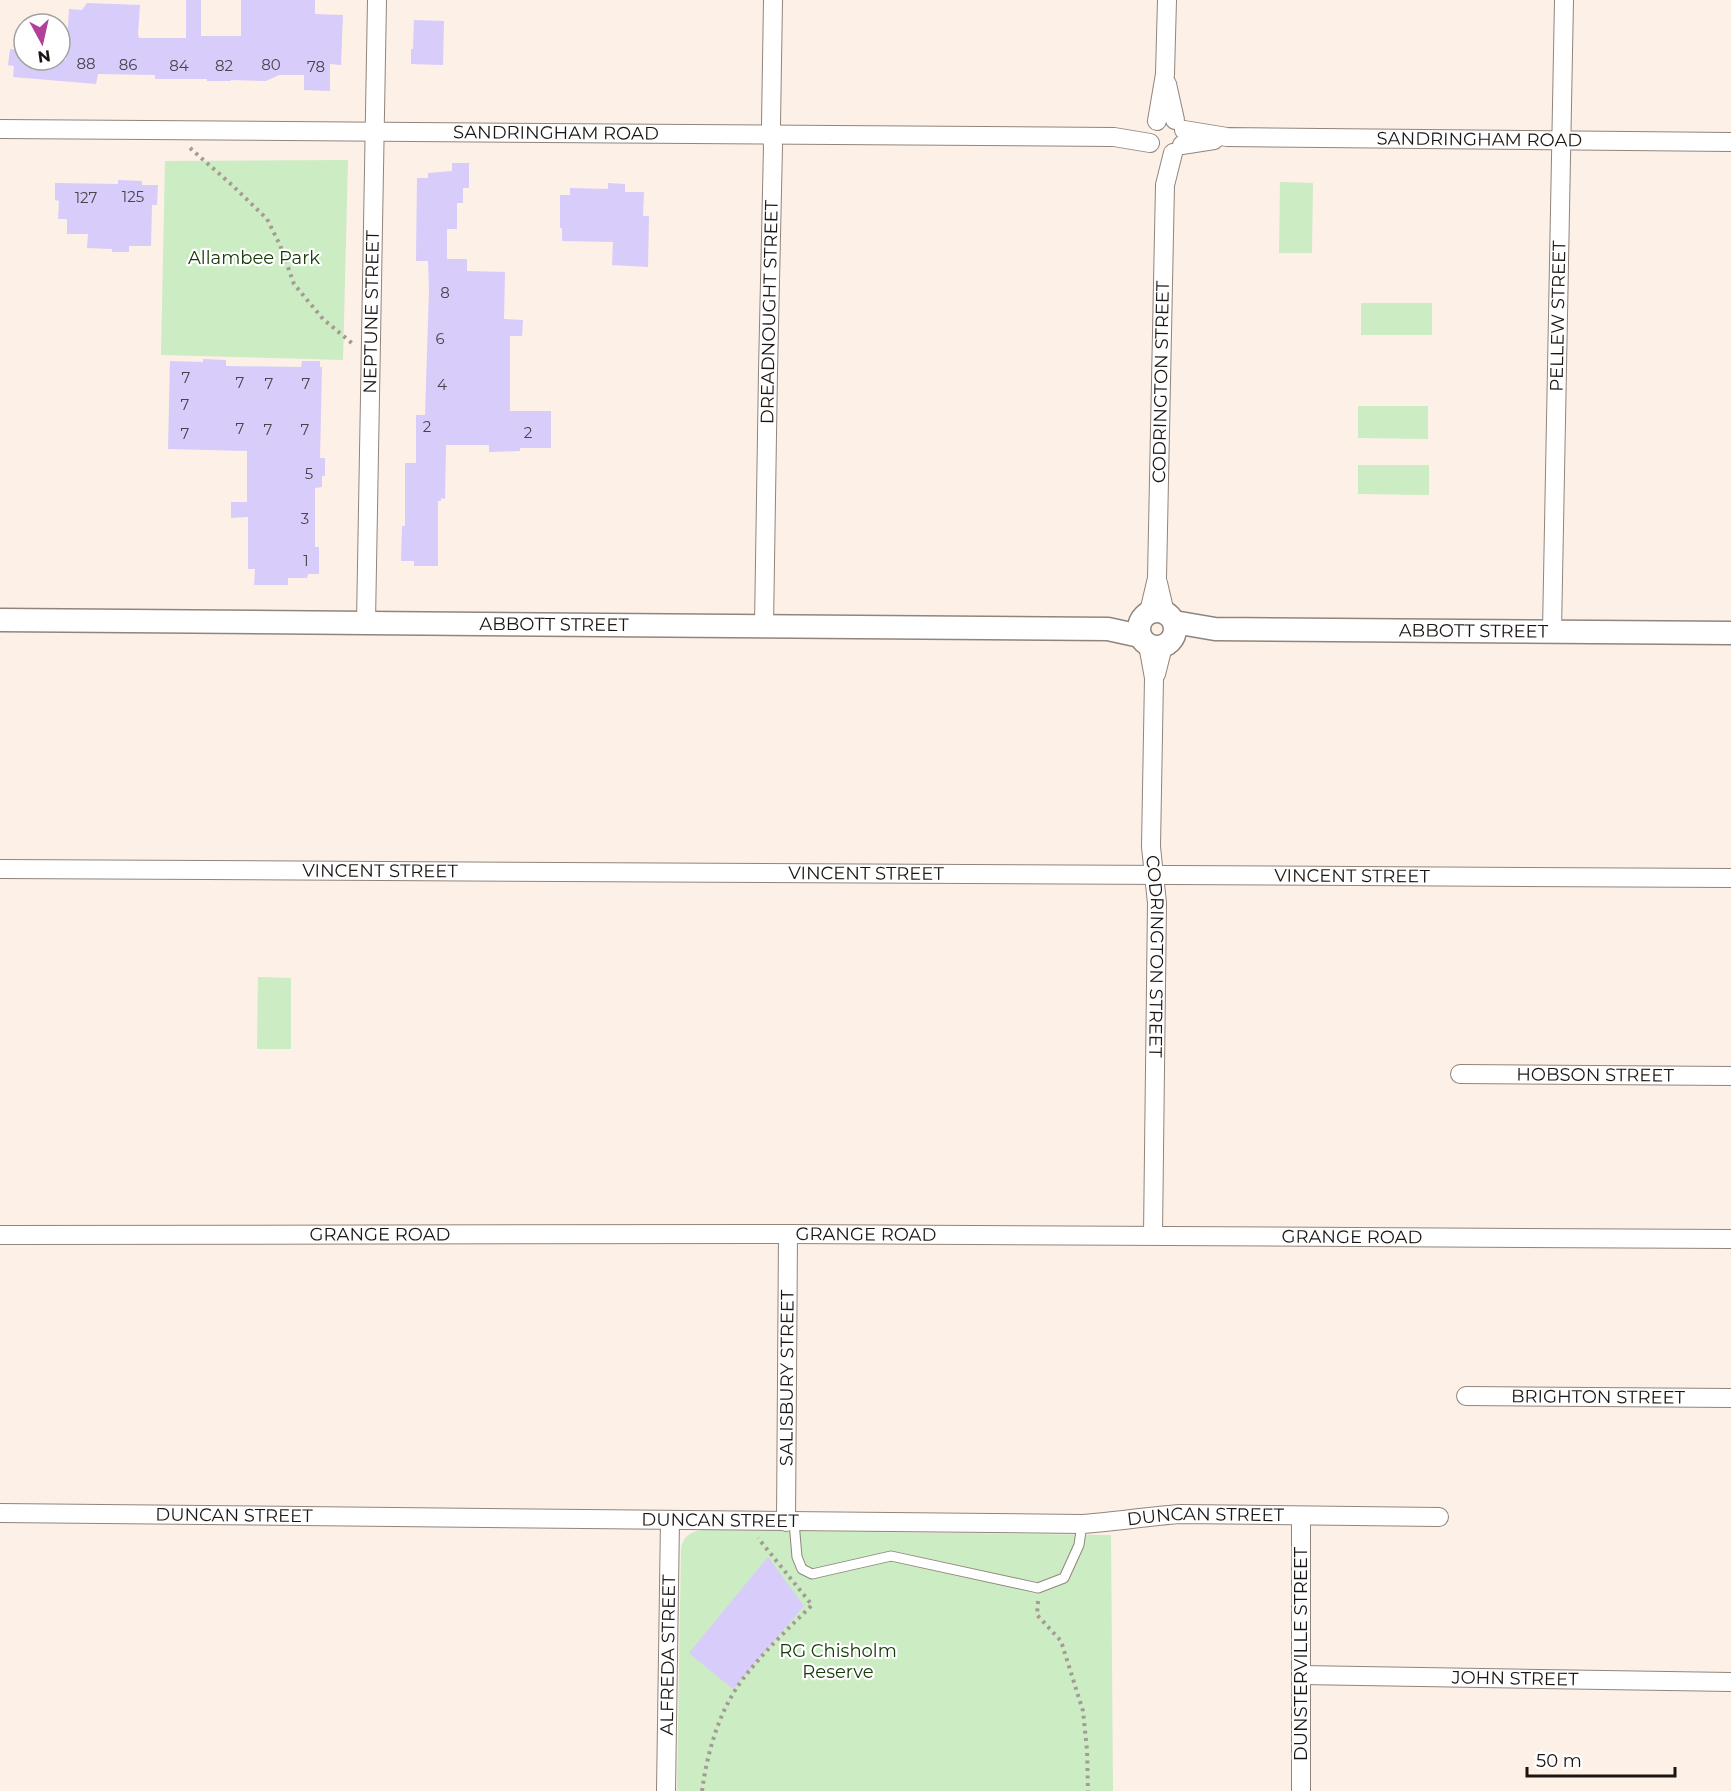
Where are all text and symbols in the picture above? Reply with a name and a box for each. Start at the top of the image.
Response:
north arrow [12,12,72,72]
text: N [36,46,52,67]
house number: 88 [76,54,96,73]
house number: 86 [119,55,137,74]
house number: 80 [261,55,281,74]
house number: 84 [169,56,189,75]
house number: 82 [215,56,233,75]
house number: 78 [307,57,325,76]
street label: SANDRINGHAM ROAD [453,121,659,145]
street label: SANDRINGHAM ROAD [1376,127,1582,152]
house number: 125 [122,187,144,206]
house number: 127 [75,188,98,207]
street label: DREADNOUGHT STREET [756,199,783,424]
street label: NEPTUNE STREET [359,230,384,394]
street label: PELLEW STREET [1546,240,1570,392]
park label: Allambee Park [188,247,320,269]
street label: CODRINGTON STREET [1148,280,1174,483]
house number: 8 [440,283,450,302]
house number: 6 [435,329,445,348]
house number: 7 [182,368,191,387]
house number: 7 [236,373,245,392]
house number: 7 [265,374,274,393]
house number: 7 [302,374,311,393]
house number: 4 [437,375,447,394]
house number: 7 [181,395,190,414]
house number: 2 [423,417,431,436]
house number: 7 [236,419,245,438]
house number: 7 [264,420,273,439]
house number: 7 [301,420,310,439]
house number: 2 [524,423,532,442]
house number: 7 [181,424,190,443]
house number: 5 [305,464,313,483]
house number: 3 [301,509,309,528]
house number: 1 [303,551,309,570]
street label: ABBOTT STREET [479,613,629,636]
street label: ABBOTT STREET [1399,619,1549,643]
street label: CODRINGTON STREET [1141,854,1168,1058]
street label: VINCENT STREET [302,860,458,882]
street label: VINCENT STREET [788,862,944,885]
street label: VINCENT STREET [1274,865,1430,887]
street label: HOBSON STREET [1516,1063,1675,1087]
street label: GRANGE ROAD [310,1223,450,1246]
street label: GRANGE ROAD [795,1223,937,1246]
street label: GRANGE ROAD [1281,1226,1423,1248]
street label: SALISBURY STREET [775,1289,799,1466]
street label: BRIGHTON STREET [1511,1385,1686,1409]
street label: DUNCAN STREET [1126,1503,1285,1530]
street label: DUNCAN STREET [155,1504,313,1527]
street label: DUNCAN STREET [641,1509,799,1532]
street label: DUNSTERVILLE STREET [1290,1546,1312,1761]
street label: ALFREDA STREET [656,1574,680,1736]
park label: RG Chisholm Reserve [779,1640,897,1683]
street label: JOHN STREET [1450,1666,1579,1691]
scale bar [1527,1740,1676,1778]
text: 50 m [1536,1750,1582,1772]

